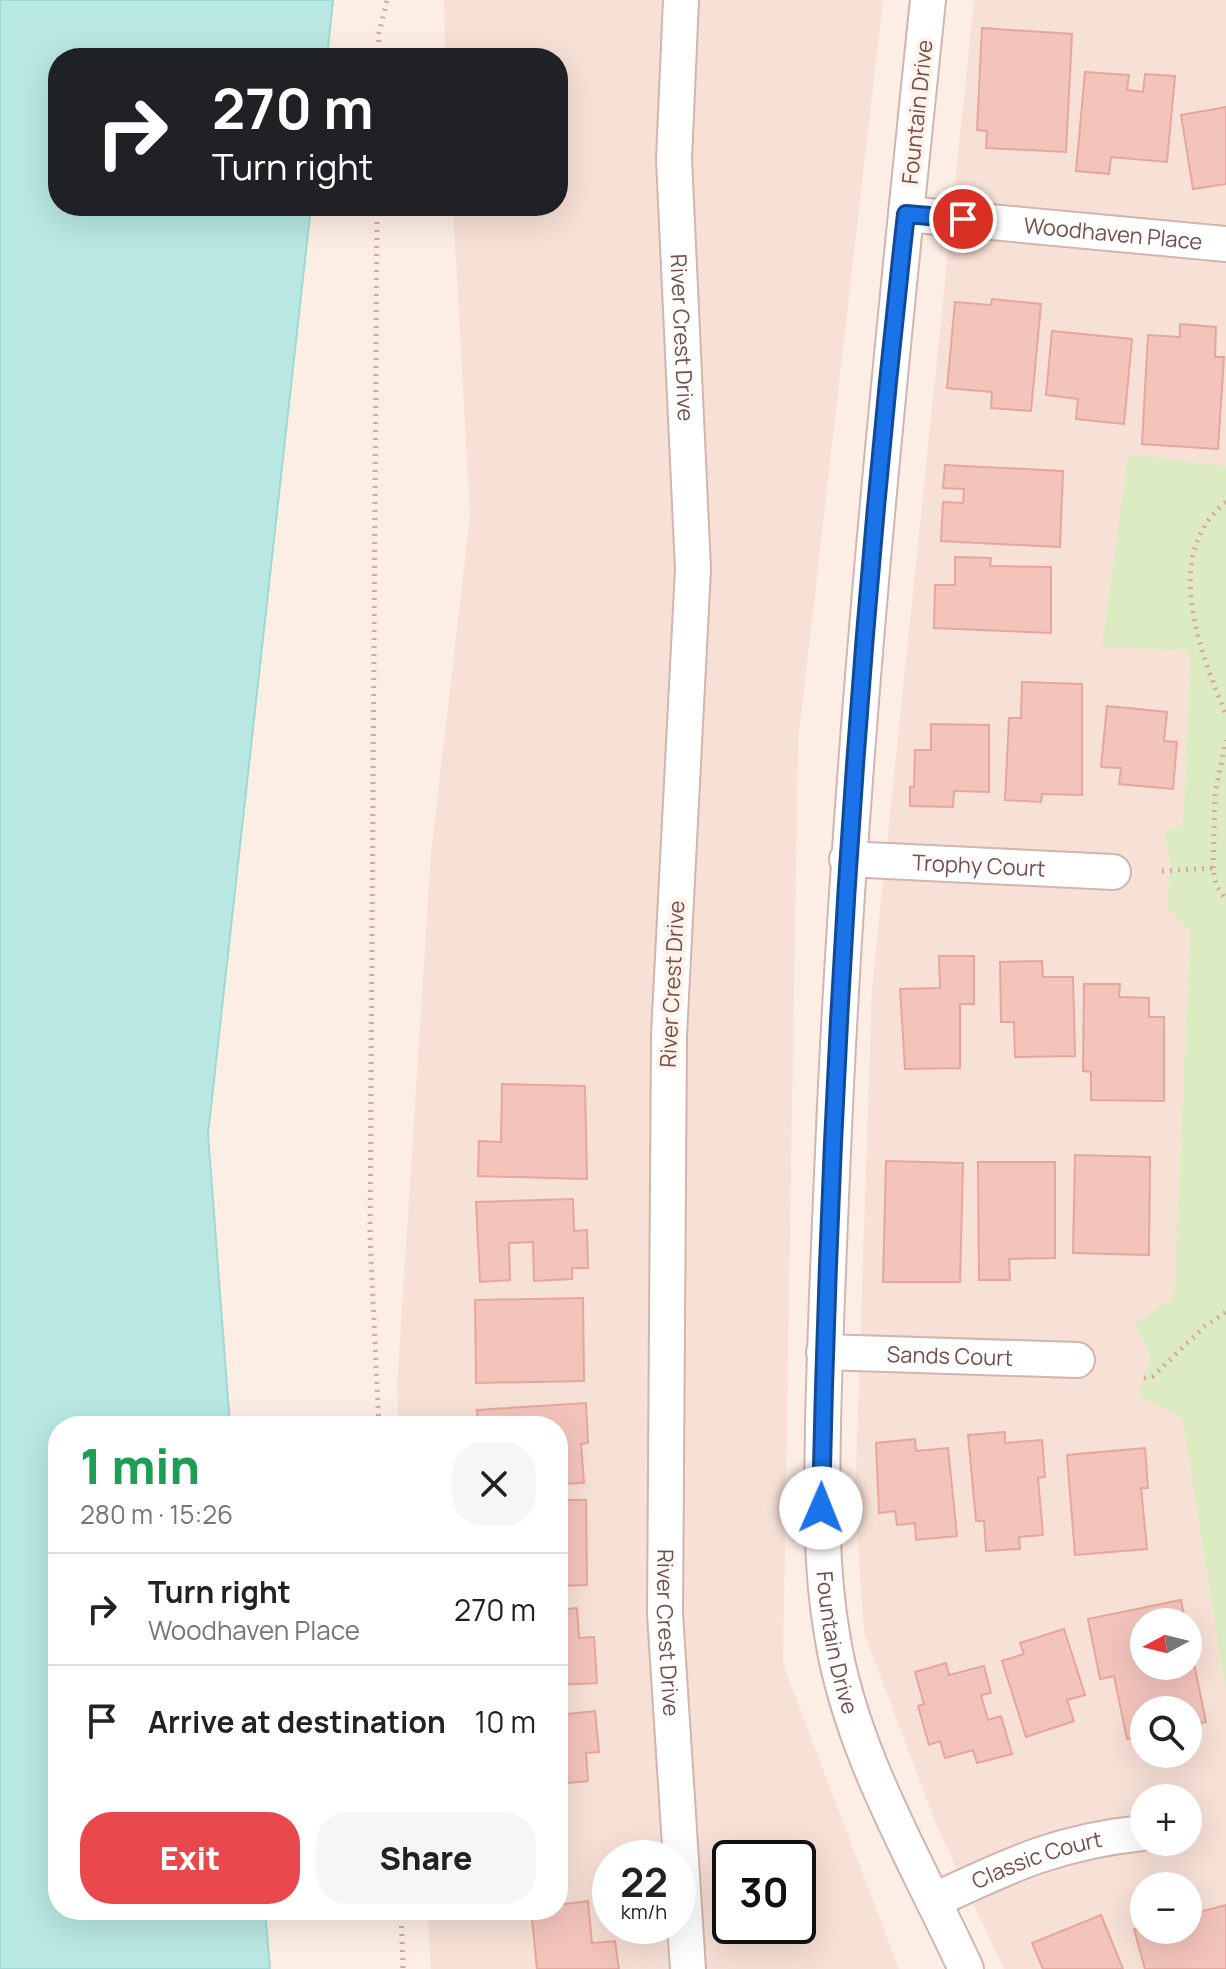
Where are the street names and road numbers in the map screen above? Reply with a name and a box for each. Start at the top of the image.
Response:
street label: Fountain Drive [895,38,940,186]
street label: Woodhaven Place [1022,210,1204,257]
street label: River Crest Drive [663,253,701,422]
street label: Trophy Court [911,847,1046,884]
street label: River Crest Drive [653,899,691,1068]
street label: Sands Court [886,1339,1014,1373]
street label: River Crest Drive [650,1549,687,1717]
street label: Fountain Drive [810,1570,865,1718]
street label: Classic Court [967,1824,1105,1896]

